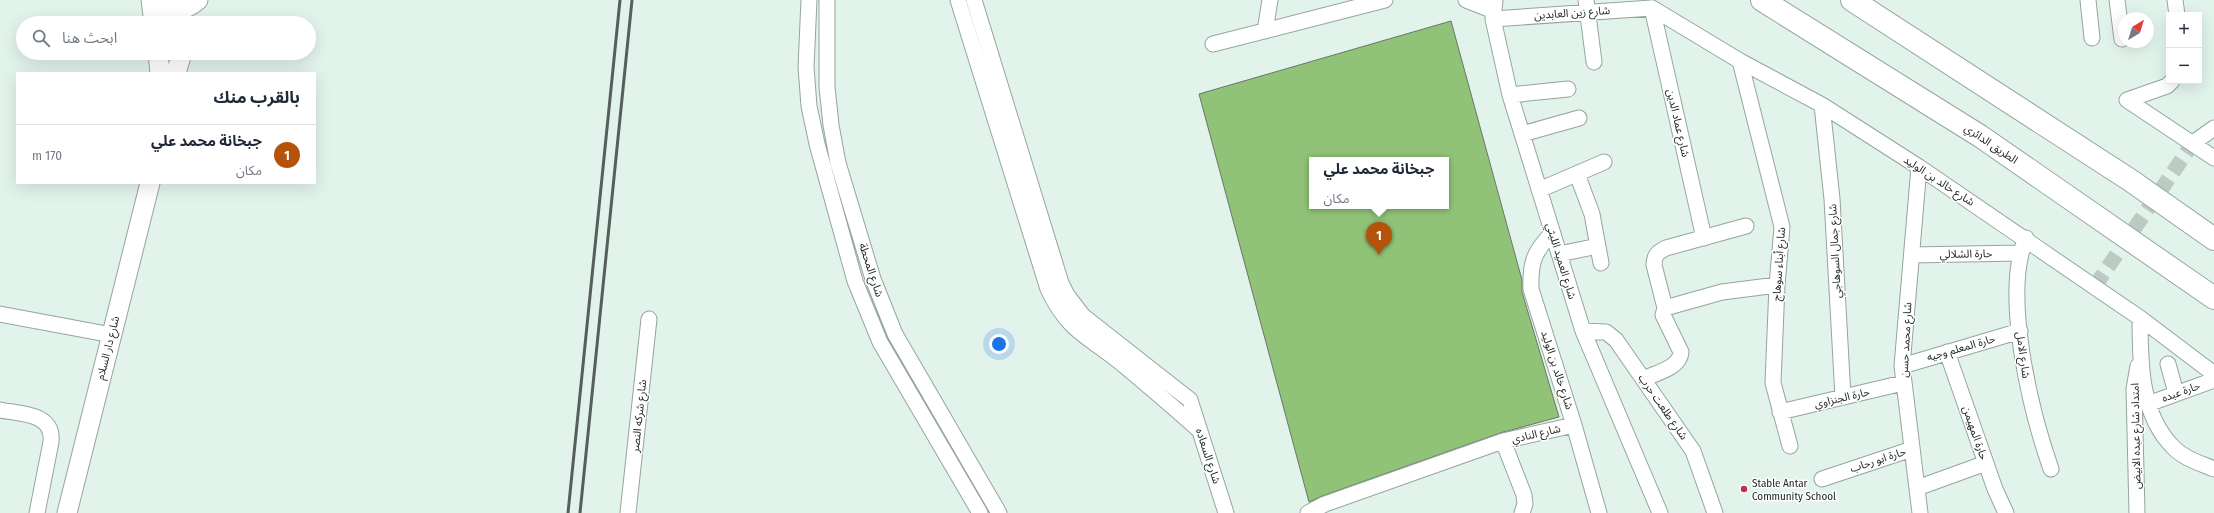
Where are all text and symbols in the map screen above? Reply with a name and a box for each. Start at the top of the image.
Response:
street label: شارع زين العابدين [1534,4,1611,23]
north arrow [2118,12,2154,48]
map controls [2166,12,2202,84]
button: + [2166,12,2202,48]
search box [16,16,316,60]
icon: search [30,27,52,49]
text: ابحث هنا [62,29,117,47]
button: − [2166,48,2202,84]
text: بالقرب منك [214,87,300,108]
street label: شارع عماد الدين [1663,88,1692,159]
street label: الطريق الدائري [1960,121,2020,169]
text: جبخانة محمد علي [151,132,262,150]
text: 170 m [32,148,62,163]
text: 1 [284,148,290,163]
street label: شارع خالد بن الوليد [1901,153,1977,210]
popup [1309,157,1449,209]
text: جبخانة محمد علي [1323,160,1435,178]
text: مكان [236,163,262,178]
text: مكان [1323,191,1350,206]
street label: شارع جمال السوهاجي [1826,203,1847,298]
street label: شارع العميد الليثي [1541,221,1579,302]
pin: 1 [1366,222,1392,255]
street label: شارع أبناء سوهاج [1770,226,1789,301]
street label: شارع المحطة [855,241,886,299]
street label: حارة الشلالي [1940,247,1993,264]
street label: شارع محمد حسن [1898,302,1915,378]
street label: شارع دار السلام [94,314,123,381]
street label: شارع خالد بن الوليد [1537,329,1576,412]
street label: شارع الامل [2012,331,2033,380]
street label: حارة المعلم وجيه [1925,332,1998,366]
your location [989,334,1009,354]
street label: شارع طلعت حرب [1635,372,1691,443]
street label: شارع شركه النصر [629,379,650,454]
street label: حارة عبده [2160,379,2202,405]
street label: امتداد شارع عبده الابيض [2129,383,2144,489]
street label: حارة الجنزاوي [1813,385,1872,413]
street label: حارة المهيمن [1960,404,1990,462]
street label: شارع النادي [1510,422,1563,448]
street label: شارع السعاده [1192,427,1223,486]
street label: حارة ابو رحاب [1848,445,1908,475]
place label: Stable Antar Community School [1752,477,1836,503]
marker: Stable Antar Community School [1739,484,1749,494]

